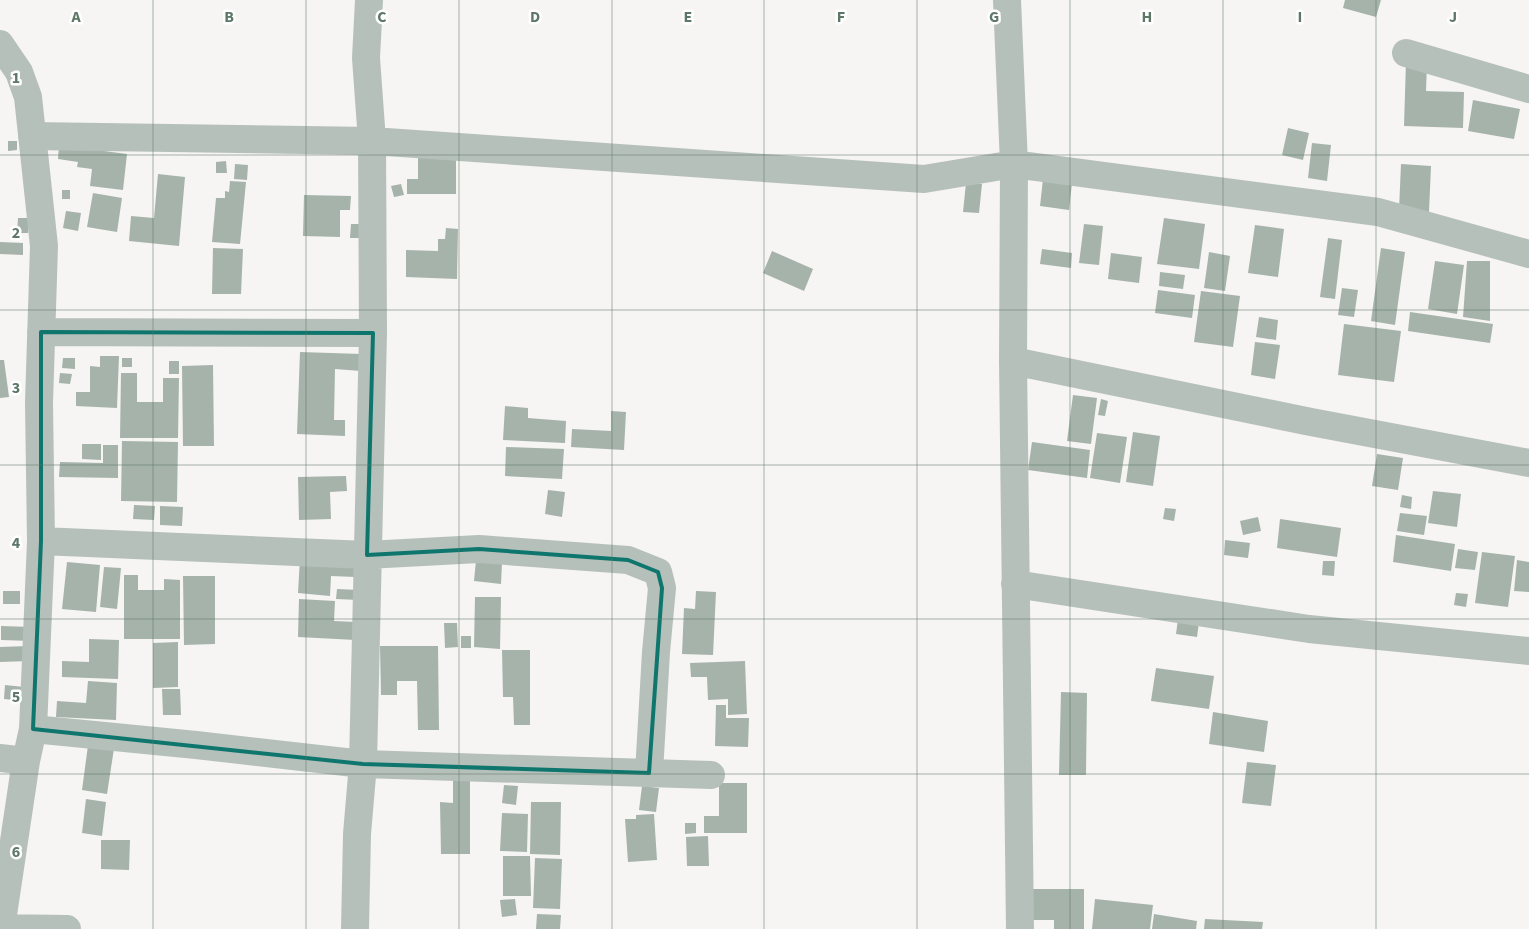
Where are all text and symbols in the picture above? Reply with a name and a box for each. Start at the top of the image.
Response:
text: A [70,6,81,28]
text: B [224,6,234,28]
text: C [377,6,387,28]
text: D [530,6,540,28]
text: E [684,6,692,28]
text: F [837,6,845,28]
text: G [989,6,999,28]
text: H [1142,6,1152,28]
text: I [1298,6,1302,28]
text: J [1449,6,1457,28]
text: 1 [12,67,20,89]
text: 2 [12,222,20,244]
text: 3 [12,377,20,399]
text: 4 [12,532,21,554]
text: 5 [12,686,20,708]
text: 6 [12,841,20,863]

